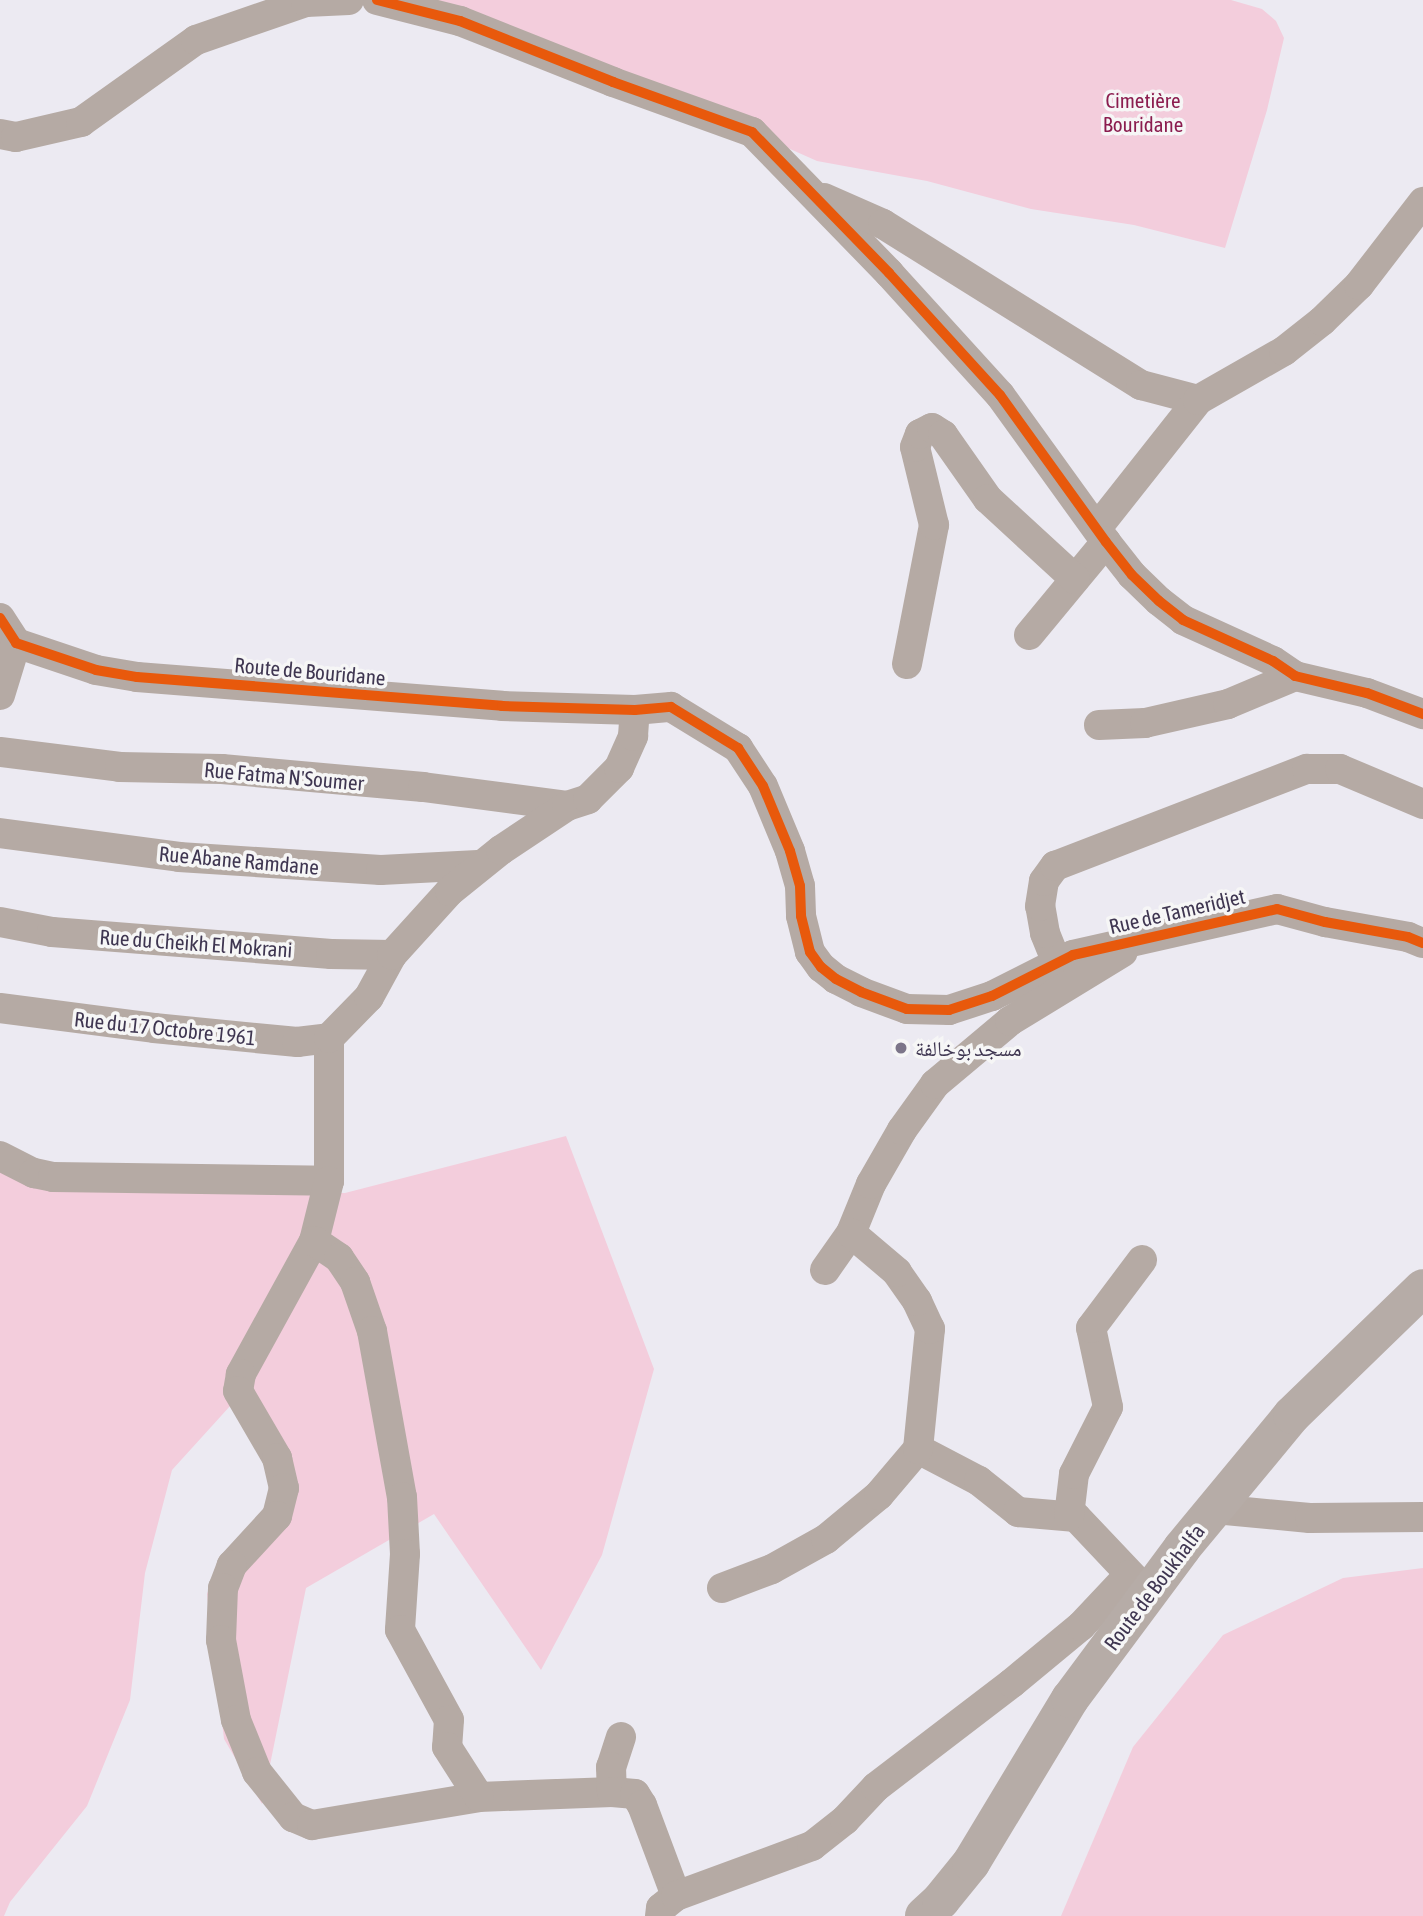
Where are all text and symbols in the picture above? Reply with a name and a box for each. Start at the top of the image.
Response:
park label: Cimetière Bouridane [1103,87,1183,137]
street label: Route de Bouridane [233,652,387,690]
street label: Rue Fatma N'Soumer [203,756,365,796]
street label: Rue Abane Ramdane [158,840,320,880]
street label: Rue de Tameridjet [1106,883,1248,939]
street label: Rue du Cheikh El Mokrani [99,924,293,962]
street label: Rue du 17 Octobre 1961 [73,1006,257,1050]
place label: مسجد بوخالفة [915,1035,1022,1061]
marker: مسجد بوخالفة [893,1040,909,1056]
street label: Route de Boukhalfa [1098,1519,1210,1655]

